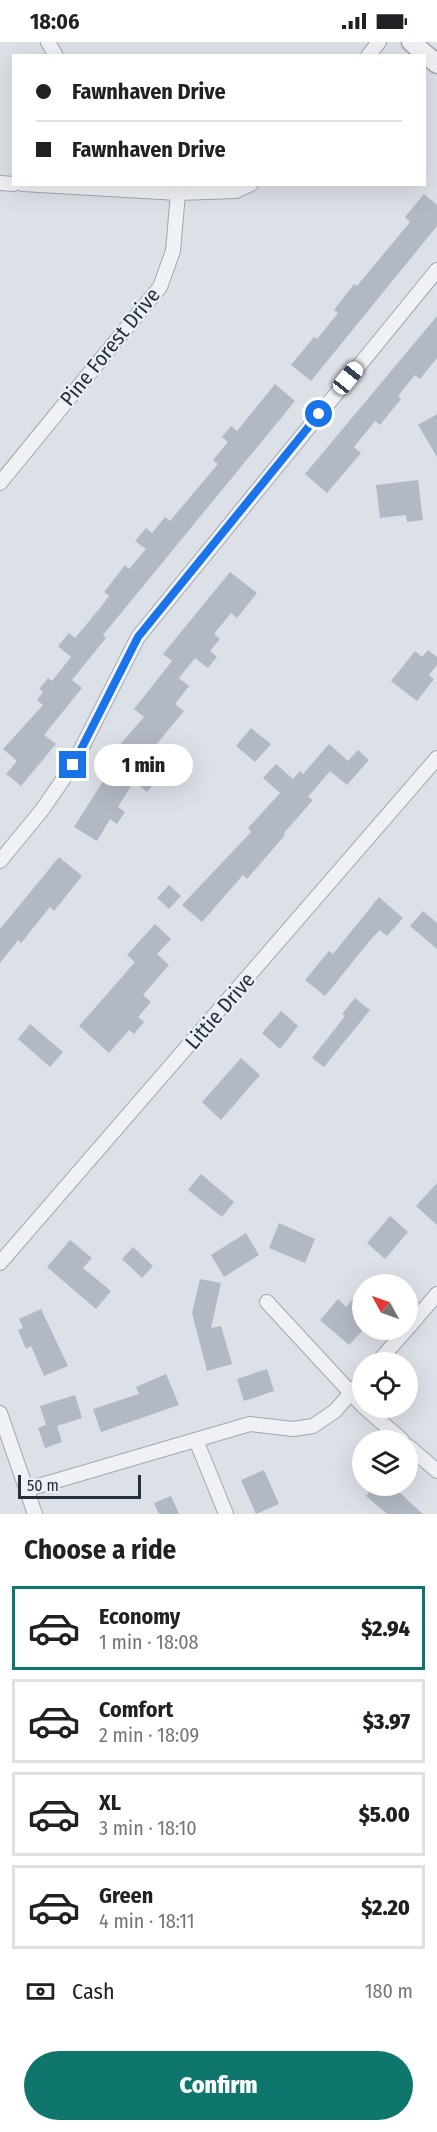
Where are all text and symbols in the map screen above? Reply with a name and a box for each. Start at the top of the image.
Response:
text: 18:06 [30,8,79,35]
text: Fawnhaven Drive [72,78,226,105]
text: Fawnhaven Drive [72,136,226,163]
street label: Pine Forest Drive [54,283,166,411]
car [330,358,366,398]
route start [305,400,332,427]
callout: 1 min [94,744,193,786]
route end [59,751,86,778]
text: 1 min [122,753,165,777]
street label: Littie Drive [180,967,260,1055]
north arrow [352,1274,418,1340]
map controls [352,1274,418,1496]
button: locate [352,1352,418,1418]
button: layers [352,1430,418,1496]
scale bar [18,1472,141,1500]
text: 50 m [27,1476,59,1495]
text: Choose a ride [24,1534,176,1566]
icon: car [27,1601,81,1655]
text: Economy [99,1603,180,1630]
text: $2.94 [361,1615,410,1642]
text: 1 min · 18:08 [99,1630,199,1654]
icon: car [27,1694,81,1748]
text: Comfort [99,1696,173,1723]
text: $3.97 [363,1708,410,1735]
text: 2 min · 18:09 [99,1723,199,1747]
icon: car [27,1787,81,1841]
text: XL [99,1789,121,1816]
text: $5.00 [359,1801,410,1828]
text: 3 min · 18:10 [99,1816,197,1840]
icon: car [27,1880,81,1934]
text: Green [99,1882,153,1909]
text: $2.20 [361,1894,410,1921]
text: 4 min · 18:11 [99,1909,195,1933]
icon: cash [24,1975,57,2008]
text: Cash [72,1978,115,2005]
text: 180 m [365,1979,413,2003]
button: Confirm [24,2051,413,2120]

